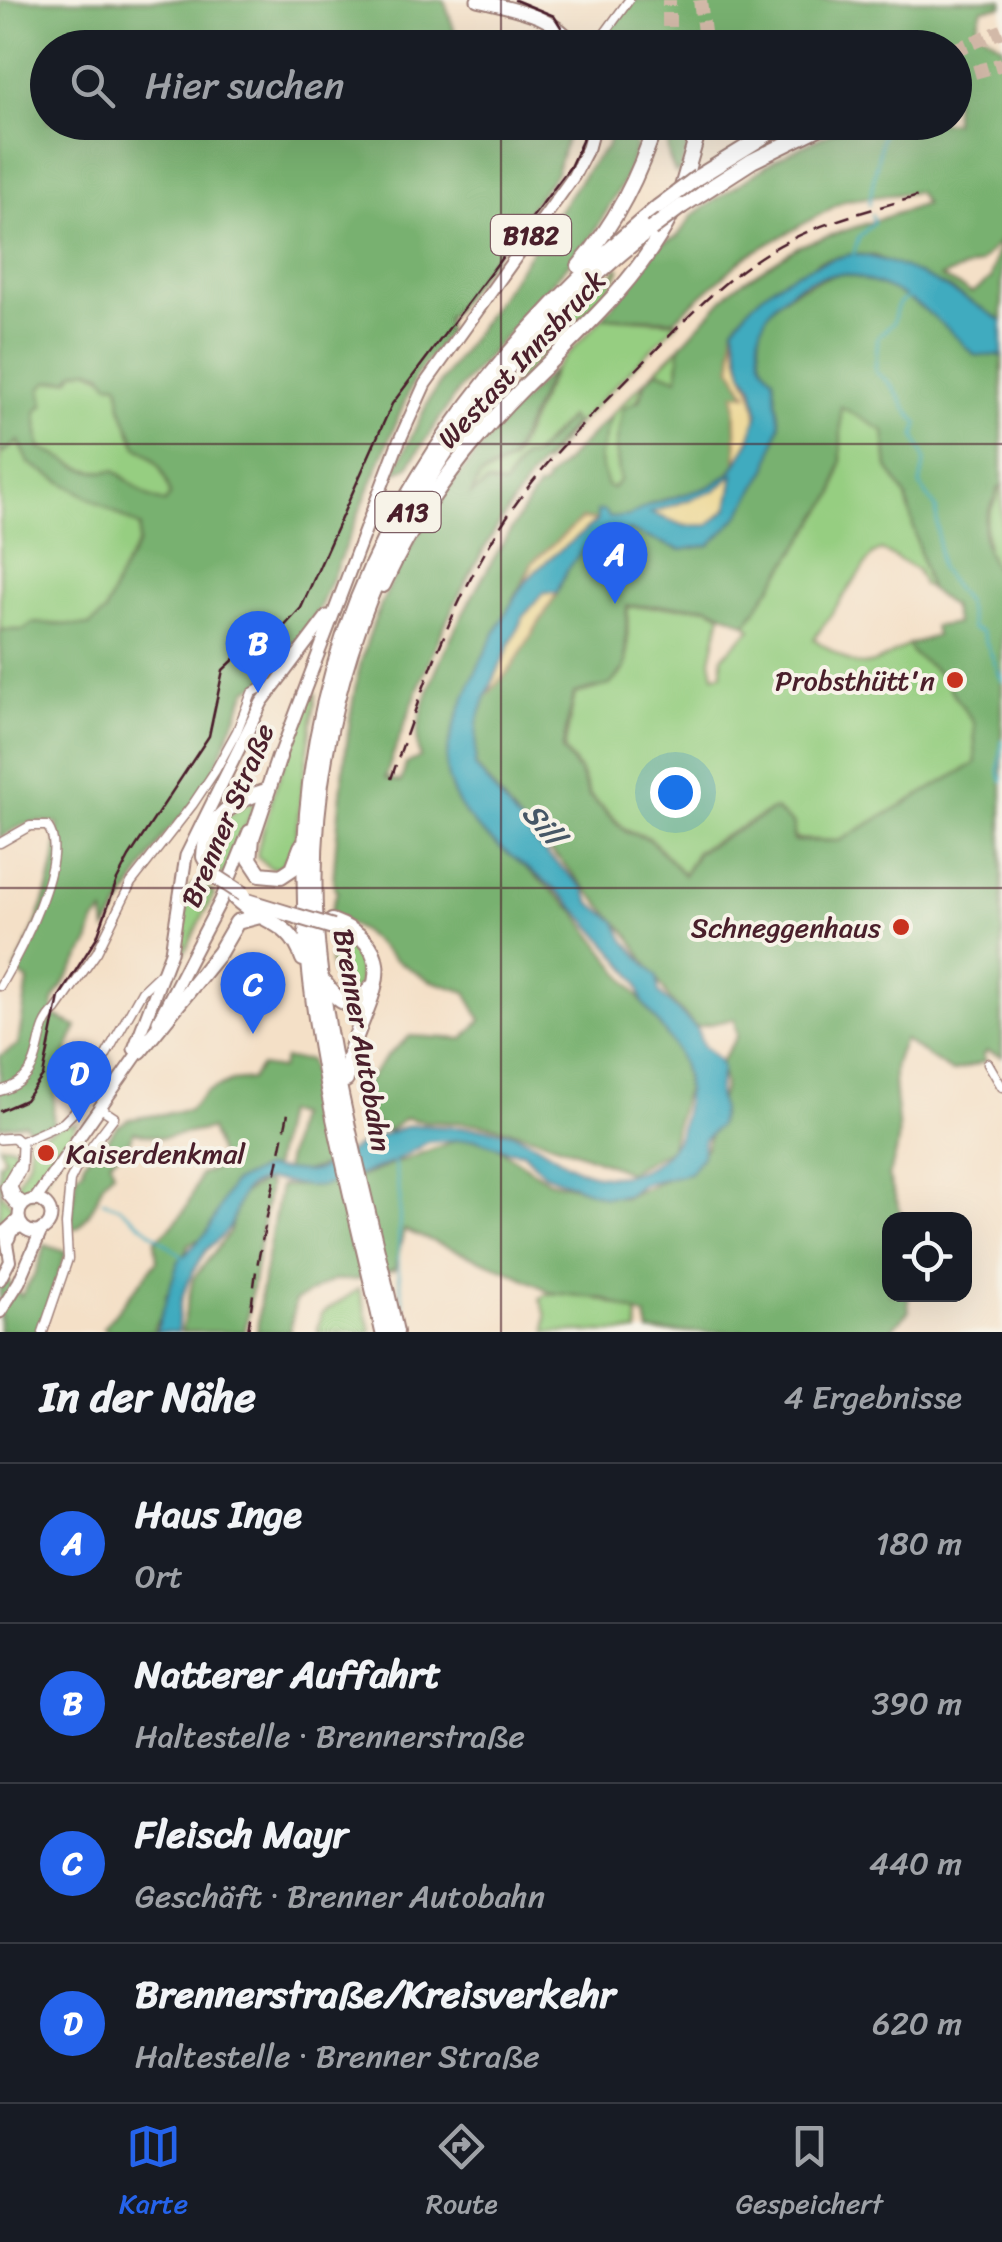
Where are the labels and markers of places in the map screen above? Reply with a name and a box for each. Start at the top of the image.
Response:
pin: A [582,522,648,604]
pin: B [226,610,290,693]
place label: Probsthütt'n [775,656,935,705]
marker: Probsthütt'n [944,669,966,691]
place label: Schneggenhaus [691,903,881,952]
marker: Schneggenhaus [890,916,912,938]
pin: C [220,952,286,1034]
pin: D [46,1040,112,1123]
place label: Kaiserdenkmal [66,1129,246,1178]
marker: Kaiserdenkmal [35,1142,57,1164]

